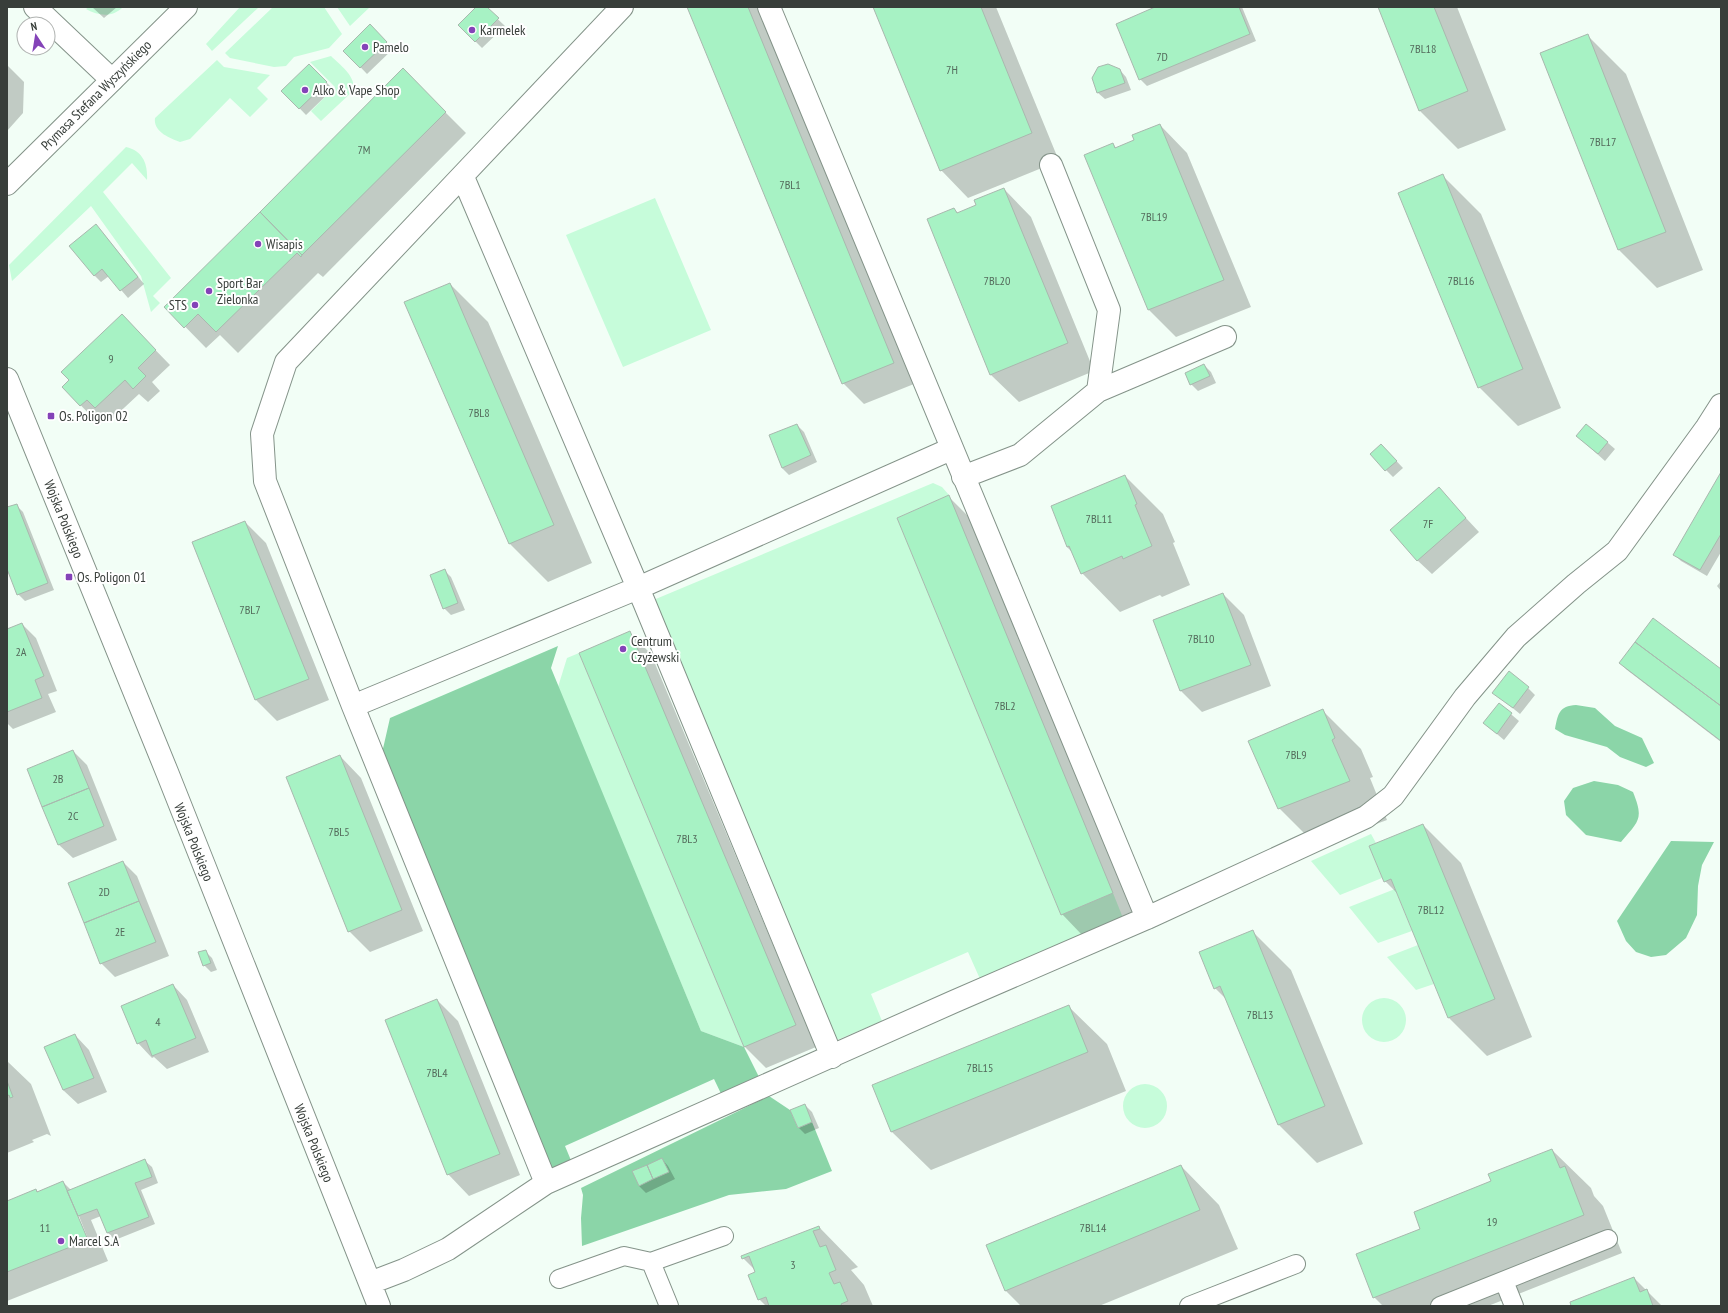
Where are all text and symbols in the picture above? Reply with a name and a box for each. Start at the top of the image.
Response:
north arrow [16,16,56,56]
text: N [30,19,38,34]
place label: Karmelek [480,21,526,39]
marker: Karmelek [467,25,477,35]
street label: Prymasa Stefana Wyszyńskiego [37,36,155,154]
place label: Pamelo [373,38,409,56]
house number: 7BL18 [1410,41,1436,56]
marker: Pamelo [360,42,370,52]
house number: 7D [1156,49,1168,64]
house number: 7H [946,62,958,77]
place label: Alko & Vape Shop [313,81,400,99]
marker: Alko & Vape Shop [300,85,310,95]
house number: 7BL17 [1590,134,1616,149]
house number: 7M [357,142,371,157]
house number: 7BL1 [779,177,801,192]
house number: 7BL19 [1141,209,1167,224]
place label: Wisapis [266,235,303,253]
marker: Wisapis [253,239,263,249]
house number: 7BL20 [984,273,1010,288]
house number: 7BL16 [1448,273,1474,288]
place label: Sport Bar Zielonka [217,274,262,308]
marker: Sport Bar Zielonka [204,286,214,296]
place label: STS [169,296,187,314]
marker: STS [190,300,200,310]
house number: 9 [108,351,114,366]
house number: 7BL8 [468,405,490,420]
place label: Os. Poligon 02 [59,407,128,425]
marker: Os. Poligon 02 [46,411,56,421]
street label: Wojska Polskiego [40,477,88,561]
house number: 7BL11 [1086,511,1112,526]
house number: 7F [1423,516,1433,531]
place label: Os. Poligon 01 [77,568,146,586]
marker: Os. Poligon 01 [64,572,74,582]
house number: 7BL7 [239,602,261,617]
house number: 7BL10 [1188,631,1214,646]
place label: Centrum Czyżewski [631,632,679,666]
house number: 2A [15,644,27,659]
marker: Centrum Czyżewski [618,644,628,654]
house number: 7BL2 [994,698,1016,713]
house number: 7BL9 [1285,747,1307,762]
house number: 2B [52,771,64,786]
street label: Wojska Polskiego [170,800,218,884]
house number: 2C [68,808,79,823]
house number: 7BL5 [328,824,350,839]
house number: 7BL3 [676,831,698,846]
house number: 2D [98,884,110,899]
house number: 7BL12 [1418,902,1444,917]
house number: 2E [115,924,125,939]
house number: 7BL13 [1247,1007,1273,1022]
house number: 4 [155,1014,161,1029]
house number: 7BL15 [967,1060,993,1075]
house number: 7BL4 [426,1065,448,1080]
street label: Wojska Polskiego [290,1101,338,1185]
house number: 19 [1487,1214,1497,1229]
house number: 11 [40,1220,50,1235]
house number: 7BL14 [1080,1220,1107,1235]
place label: Marcel S.A [69,1232,120,1250]
marker: Marcel S.A [56,1236,66,1246]
house number: 3 [790,1257,796,1272]

